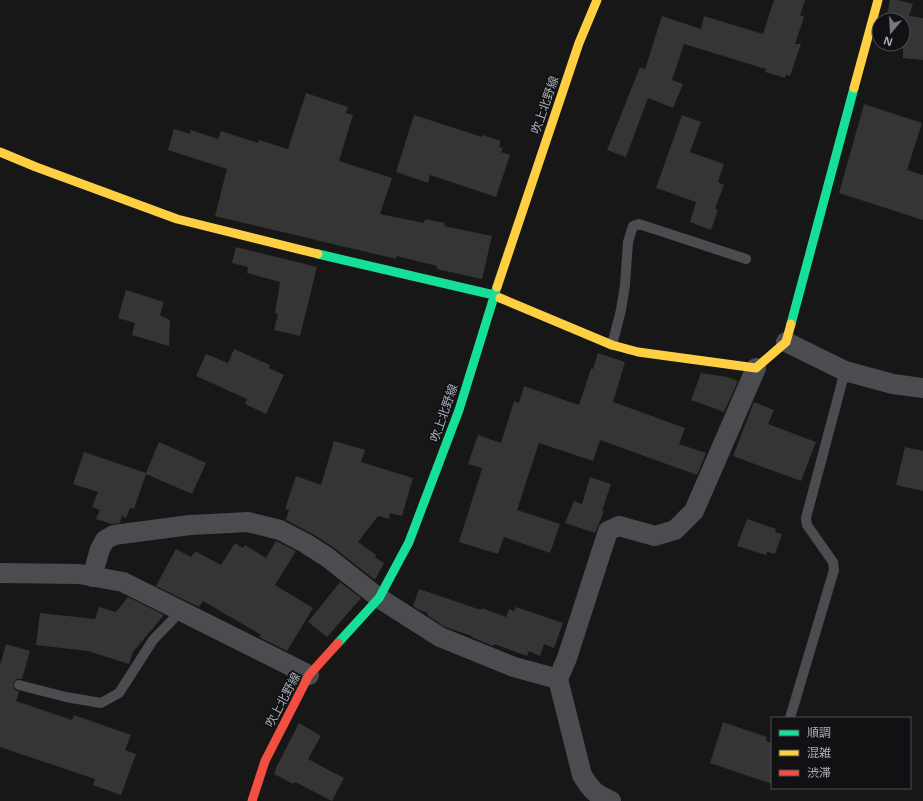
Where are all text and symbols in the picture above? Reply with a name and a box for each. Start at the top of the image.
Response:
north arrow [871,12,911,52]
text: N [881,33,894,51]
street label: 吹上北野線 [527,74,562,136]
street label: 吹上北野線 [426,382,461,444]
street label: 吹上北野線 [261,669,304,730]
legend [771,717,911,789]
text: 順調 [807,724,831,741]
text: 混雑 [807,744,831,761]
text: 渋滞 [807,764,831,781]

